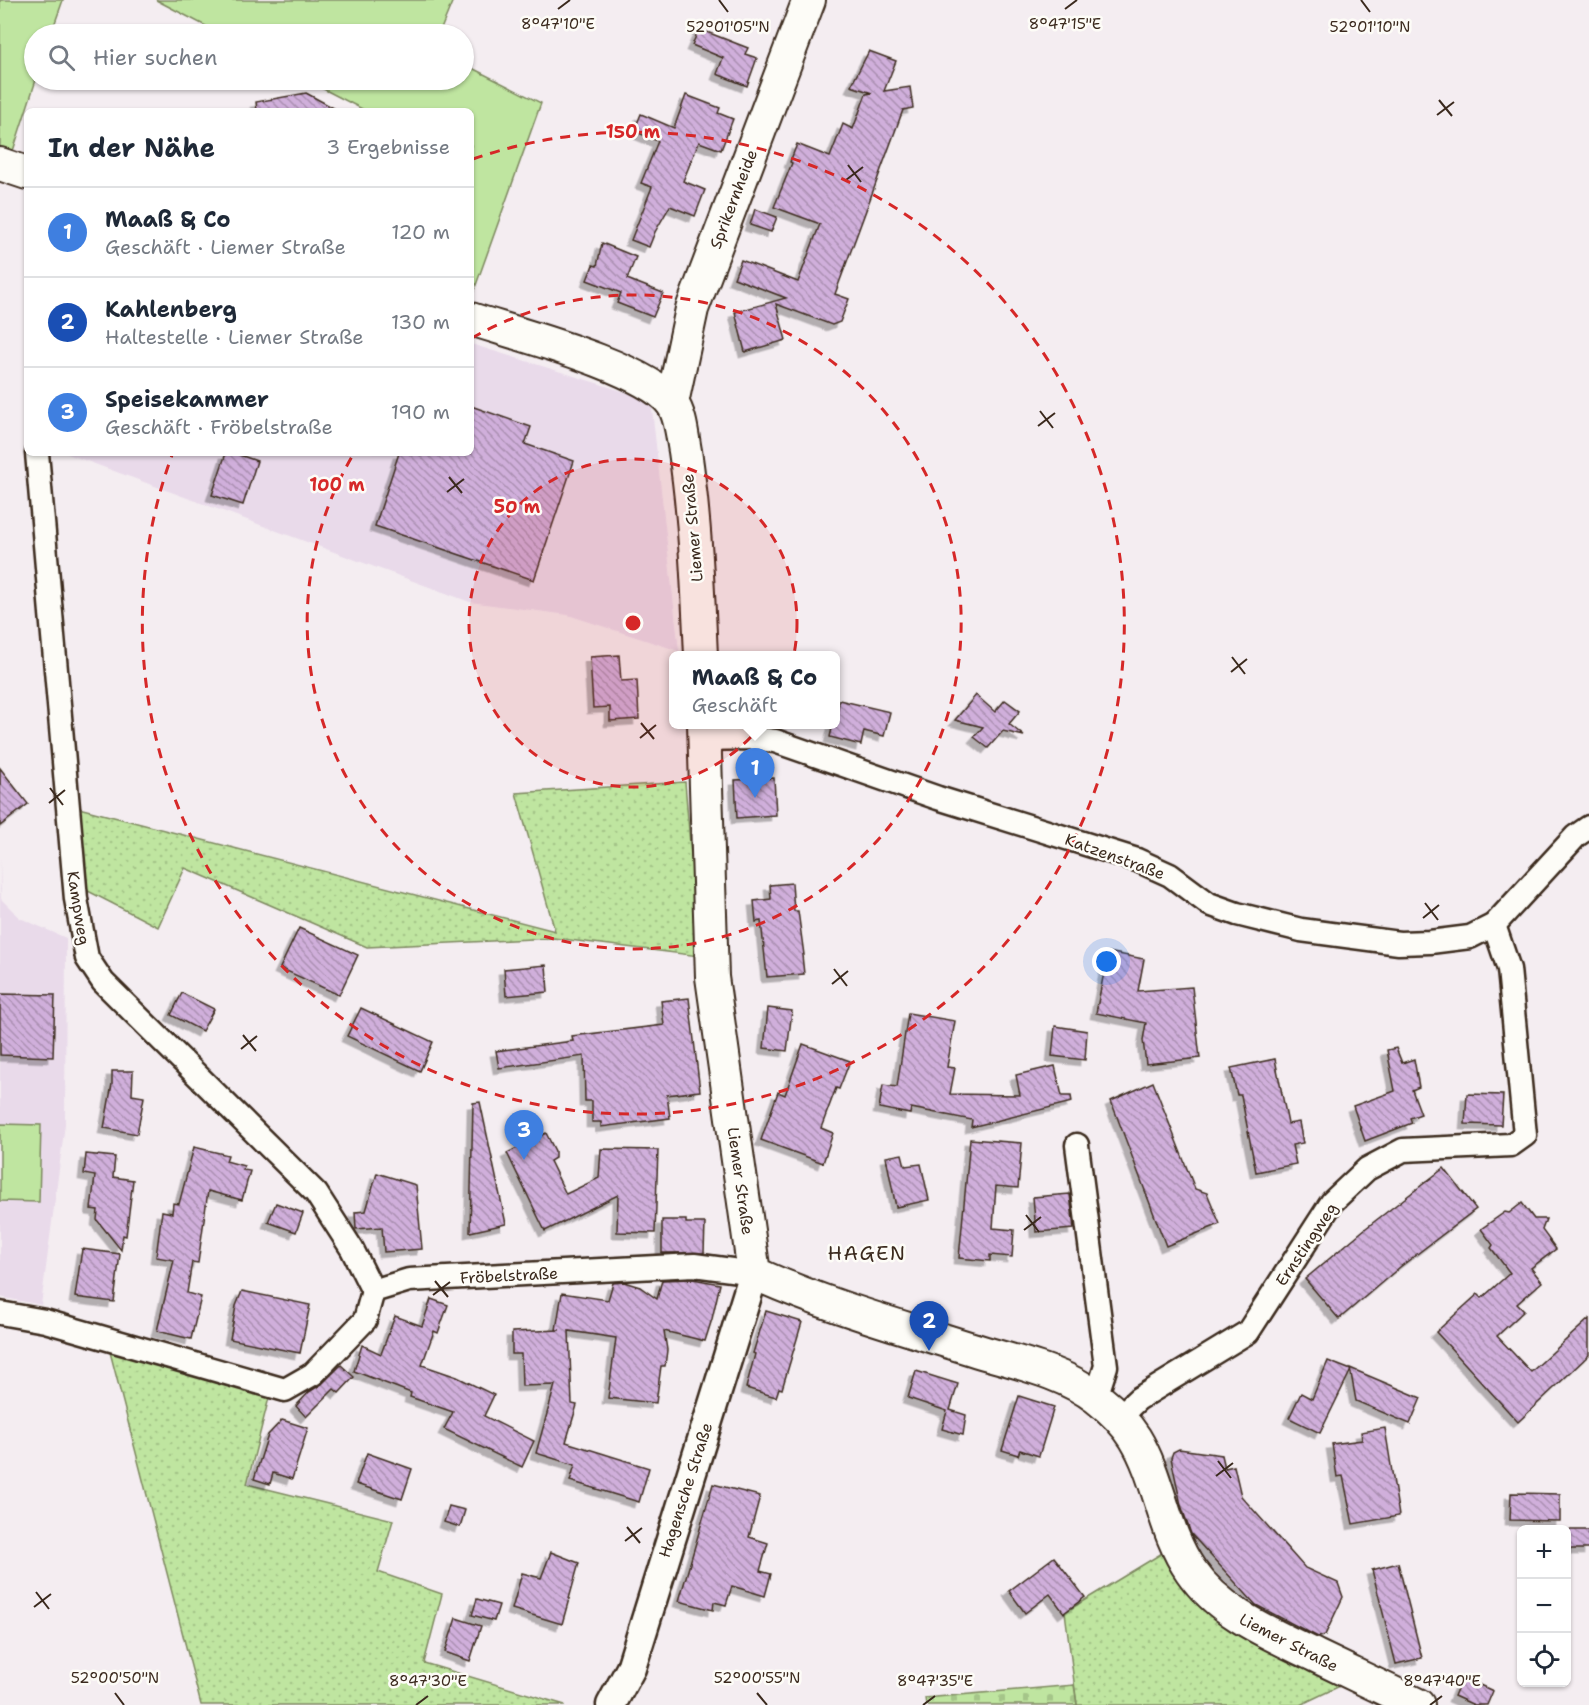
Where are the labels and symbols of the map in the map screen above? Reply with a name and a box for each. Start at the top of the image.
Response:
text: 8°47'10"E [521,14,595,34]
text: 8°47'15"E [1029,14,1101,34]
text: 52°01'05"N [686,17,770,37]
text: 52°01'10"N [1330,17,1410,37]
text: 150 m [606,120,661,144]
street label: Sprikernheide [705,146,762,252]
text: 100 m [309,473,365,497]
street label: Liemer Straße [677,473,708,583]
text: 50 m [494,495,541,519]
centre of rings [623,613,643,633]
pin: 1 [736,748,774,798]
street label: Katzenstraße [1062,829,1168,884]
street label: Kampweg [62,869,95,947]
your location [1092,947,1121,976]
pin: 3 [504,1110,544,1160]
street label: Liemer Straße [723,1126,758,1236]
street label: Ernstingweg [1271,1198,1342,1290]
district label: HAGEN [828,1240,906,1266]
street label: Fröbelstraße [459,1262,559,1289]
pin: 2 [910,1302,948,1351]
street label: Hagensche Straße [654,1420,717,1560]
street label: Liemer Straße [1236,1608,1342,1676]
text: 52°00'50"N [71,1668,159,1688]
text: 52°00'55"N [714,1668,800,1688]
text: 8°47'30"E [389,1671,467,1691]
text: 8°47'35"E [897,1671,973,1691]
text: 8°47'40"E [1403,1671,1481,1691]

